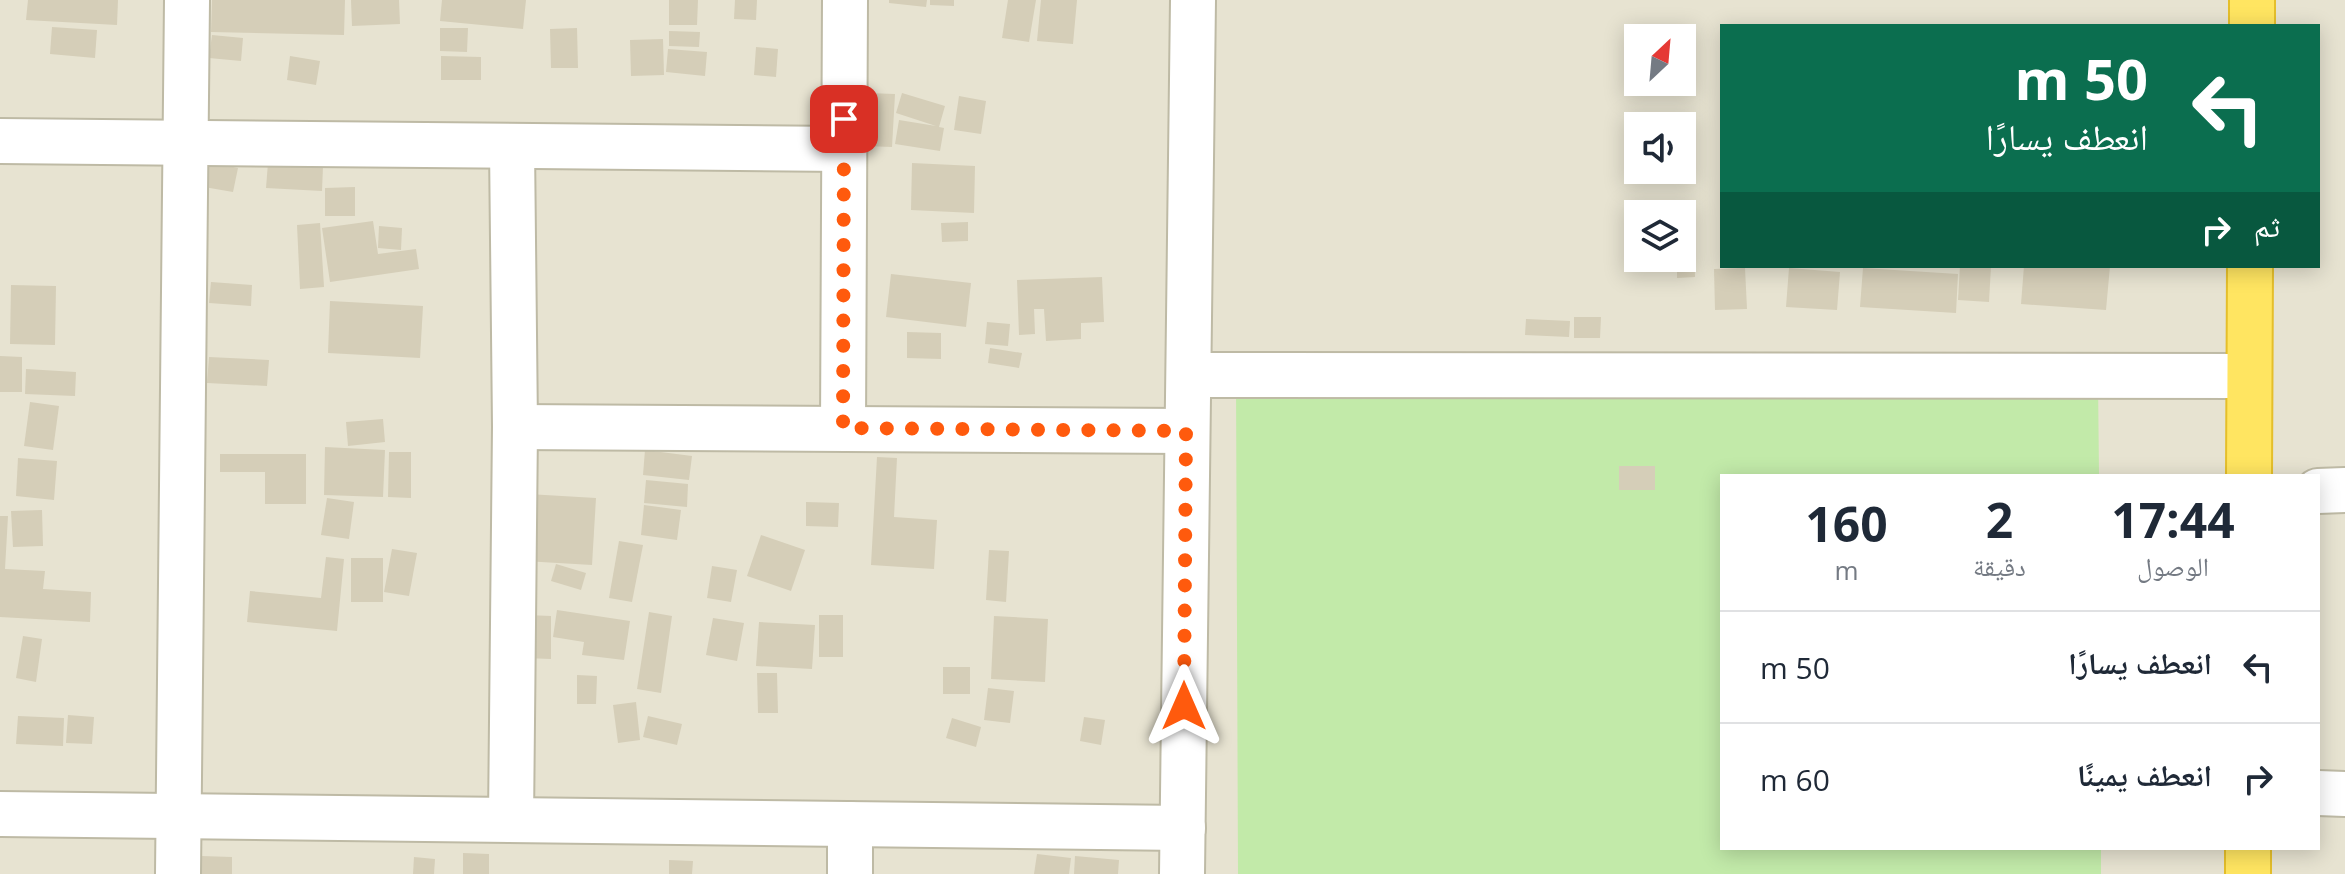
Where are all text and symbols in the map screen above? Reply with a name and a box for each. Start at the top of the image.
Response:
north arrow [1624,24,1696,96]
map controls [1624,24,1696,272]
text: 50 m [2014,40,2148,116]
icon: left [2176,56,2280,160]
pin [810,85,878,153]
icon: arrive [822,97,866,141]
button: sound [1624,112,1696,184]
text: انعطف يسارًا [1985,112,2148,161]
button: layers [1624,200,1696,272]
text: ثم [2254,205,2280,246]
icon: right [2194,208,2238,252]
text: 2 [1986,487,2013,552]
text: 17:44 [2111,487,2235,552]
text: 160 [1805,491,1888,556]
text: دقيقة [1973,548,2026,584]
text: الوصول [2137,548,2209,584]
text: m [1834,552,1859,588]
text: انعطف يسارًا [2068,642,2212,683]
icon: left [2236,645,2280,689]
text: 50 m [1760,647,1830,688]
position arrow [1142,664,1226,748]
text: انعطف يمينًا [2077,754,2212,795]
icon: right [2236,757,2280,801]
text: 60 m [1760,759,1830,800]

